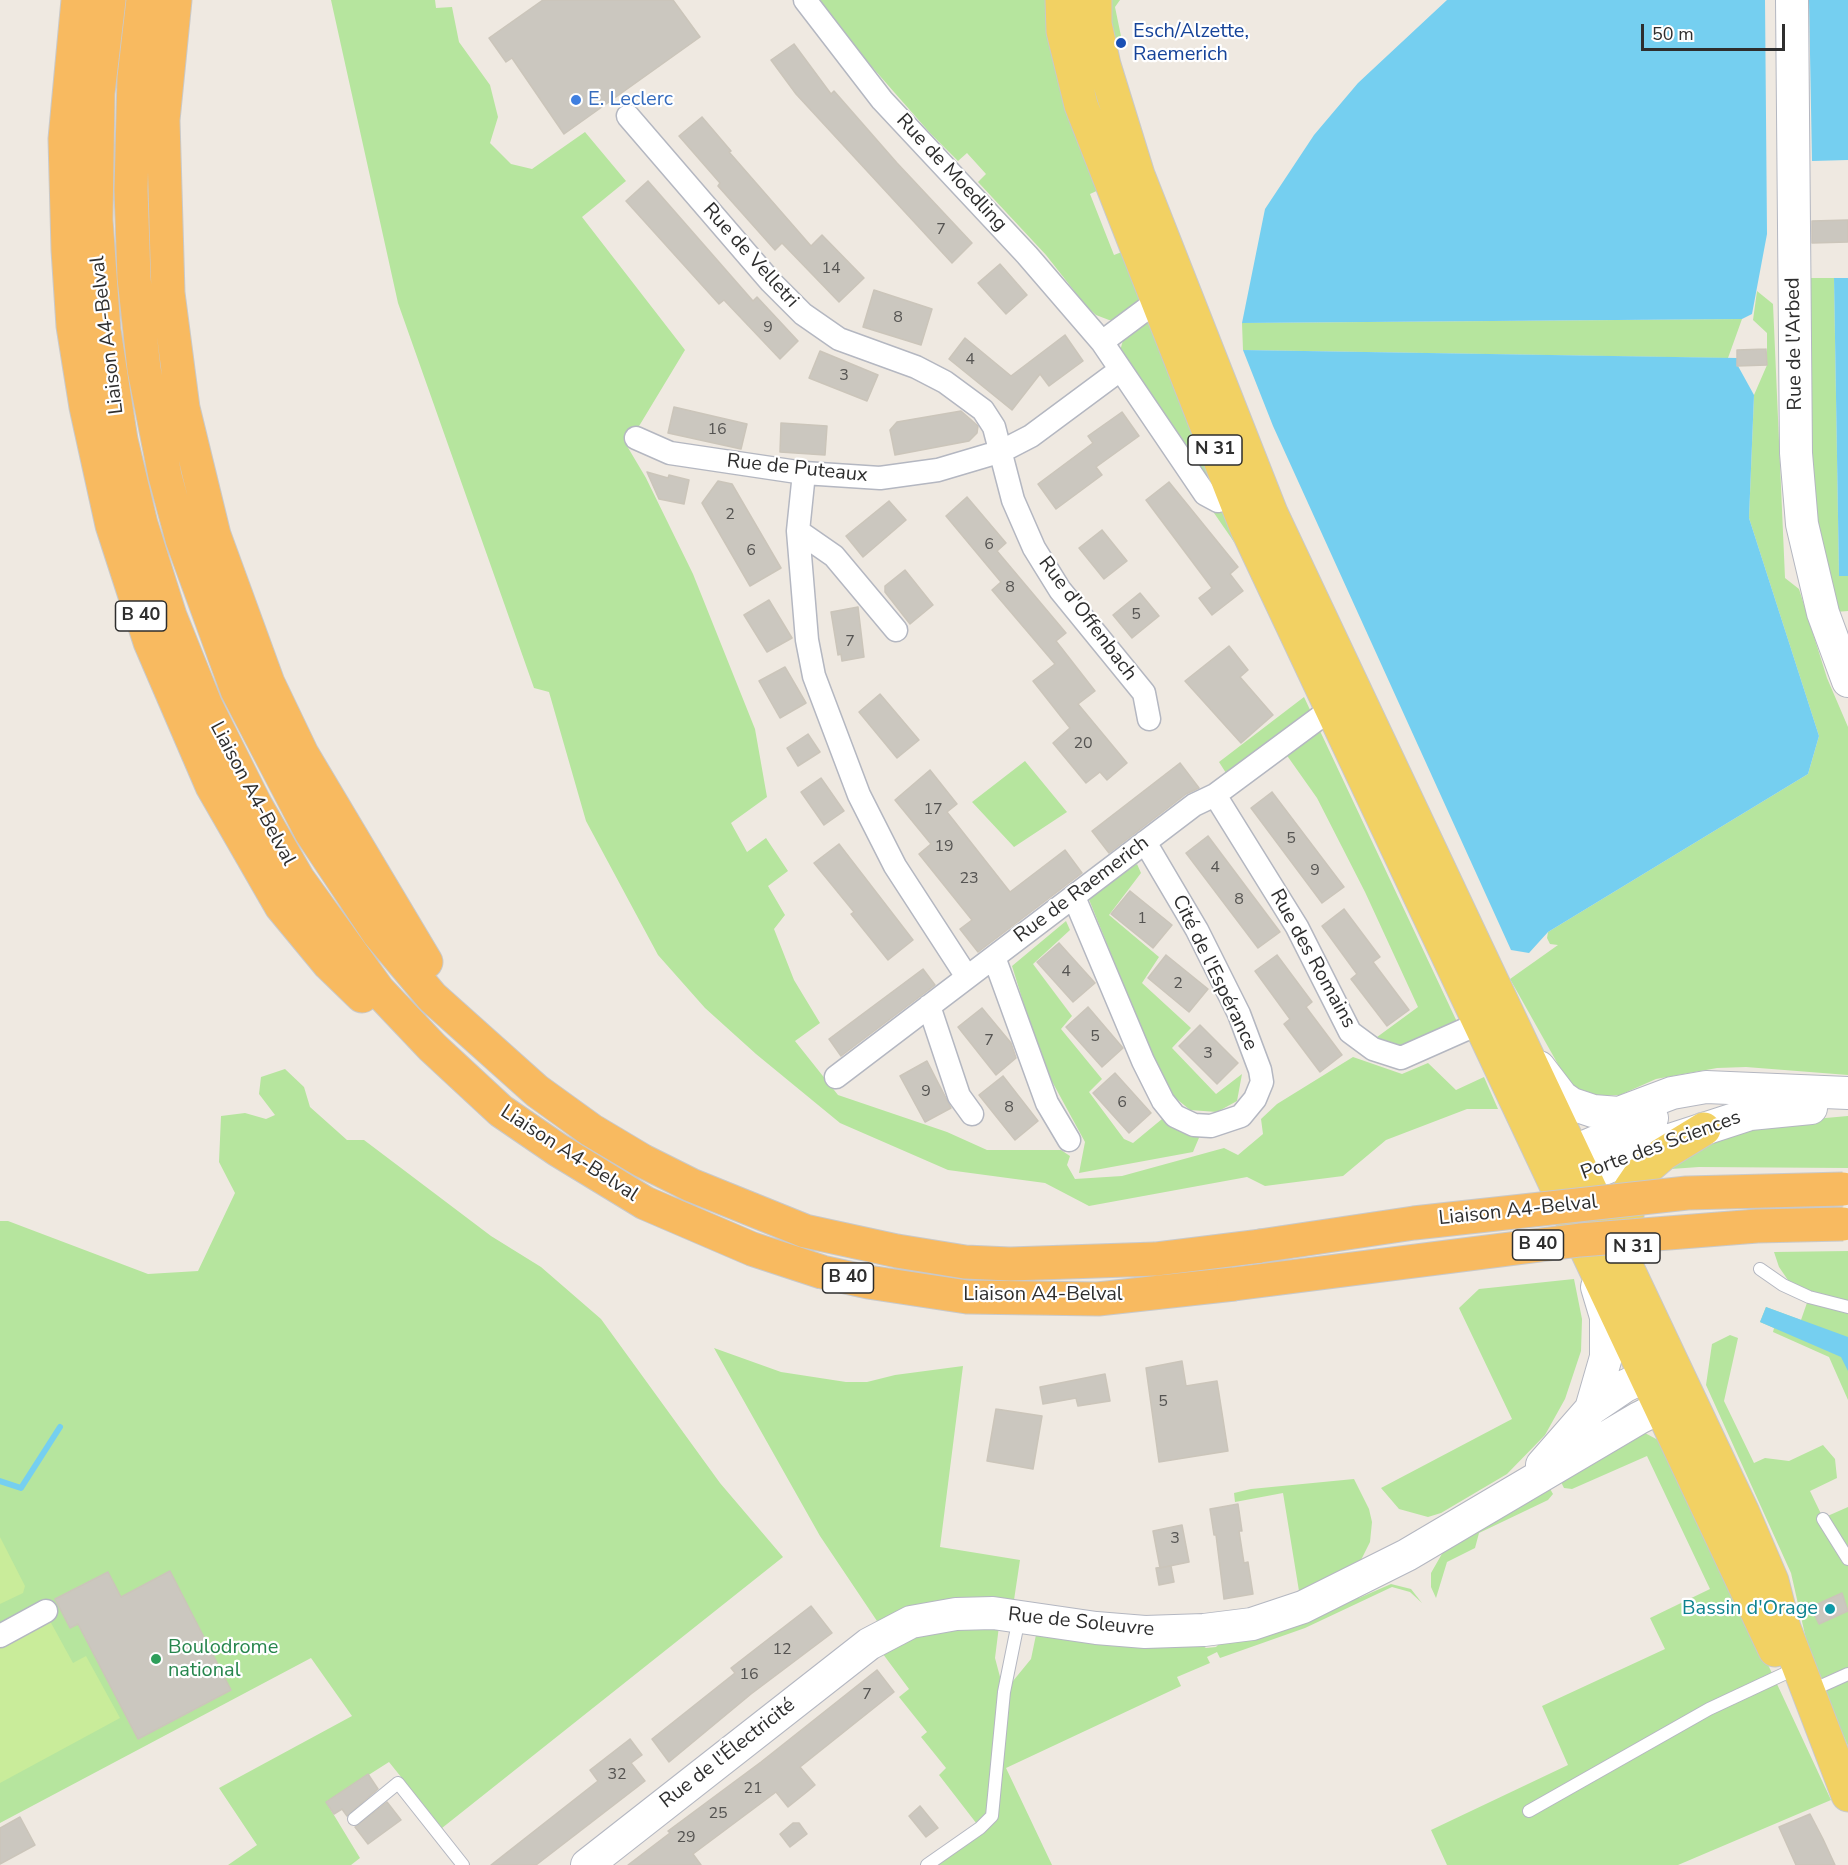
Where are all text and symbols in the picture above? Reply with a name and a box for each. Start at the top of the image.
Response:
scale bar [1644,12,1788,50]
place label: Esch/Alzette, Raemerich [1133,20,1249,67]
text: 50 m [1652,22,1694,46]
marker: Esch/Alzette, Raemerich [1114,36,1128,50]
place label: E. Leclerc [588,88,673,112]
marker: E. Leclerc [569,93,583,107]
street label: Rue de Moedling [890,109,1012,237]
street label: Rue de Velletri [697,199,803,313]
house number: 7 [936,220,946,240]
street label: Liaison A4-Belval [86,254,130,416]
house number: 14 [821,259,841,279]
street label: Rue de l'Arbed [1782,277,1808,411]
house number: 8 [893,308,903,328]
house number: 9 [763,318,773,338]
house number: 4 [965,350,975,370]
house number: 3 [839,366,849,386]
house number: 16 [707,420,727,440]
road number: N 31 [1188,435,1242,465]
street label: Rue de Puteaux [725,450,869,488]
house number: 2 [725,505,735,525]
house number: 6 [984,535,994,555]
house number: 6 [746,541,756,561]
street label: Rue d'Offenbach [1032,552,1142,686]
house number: 8 [1005,578,1015,598]
road number: B 40 [116,601,166,631]
house number: 5 [1131,605,1141,625]
house number: 7 [845,632,855,652]
street label: Liaison A4-Belval [204,718,300,870]
house number: 20 [1073,734,1093,754]
house number: 17 [923,800,943,820]
house number: 5 [1286,829,1296,849]
street label: Rue de Raemerich [1010,831,1154,949]
house number: 19 [934,837,954,857]
house number: 4 [1210,858,1220,878]
house number: 9 [1310,861,1320,881]
house number: 23 [959,869,979,889]
street label: Rue des Romains [1264,885,1360,1033]
house number: 8 [1234,890,1244,910]
street label: Cité de l'Espérance [1166,891,1262,1055]
house number: 1 [1137,909,1147,929]
house number: 4 [1061,962,1071,982]
house number: 2 [1173,974,1183,994]
house number: 5 [1090,1027,1100,1047]
house number: 7 [984,1031,994,1051]
house number: 3 [1203,1044,1213,1064]
house number: 9 [921,1082,931,1102]
house number: 6 [1117,1093,1127,1113]
house number: 8 [1004,1098,1014,1118]
street label: Liaison A4-Belval [496,1100,642,1208]
street label: Porte des Sciences [1578,1106,1744,1186]
street label: Liaison A4-Belval [1437,1191,1599,1231]
road number: B 40 [1512,1230,1564,1260]
road number: N 31 [1606,1233,1660,1263]
road number: B 40 [822,1263,874,1293]
street label: Liaison A4-Belval [963,1283,1123,1307]
house number: 5 [1158,1392,1168,1412]
house number: 3 [1170,1529,1180,1549]
place label: Bassin d'Orage [1682,1597,1818,1621]
marker: Bassin d'Orage [1823,1602,1837,1616]
street label: Rue de Soleuvre [1007,1603,1155,1643]
place label: Boulodrome national [168,1636,278,1683]
house number: 12 [772,1640,792,1660]
marker: Boulodrome national [149,1652,163,1666]
house number: 16 [739,1665,759,1685]
house number: 7 [862,1685,872,1705]
street label: Rue de l'Électricité [656,1694,800,1814]
house number: 32 [607,1765,627,1785]
house number: 21 [743,1779,763,1799]
house number: 25 [708,1804,728,1824]
house number: 29 [676,1828,696,1848]

